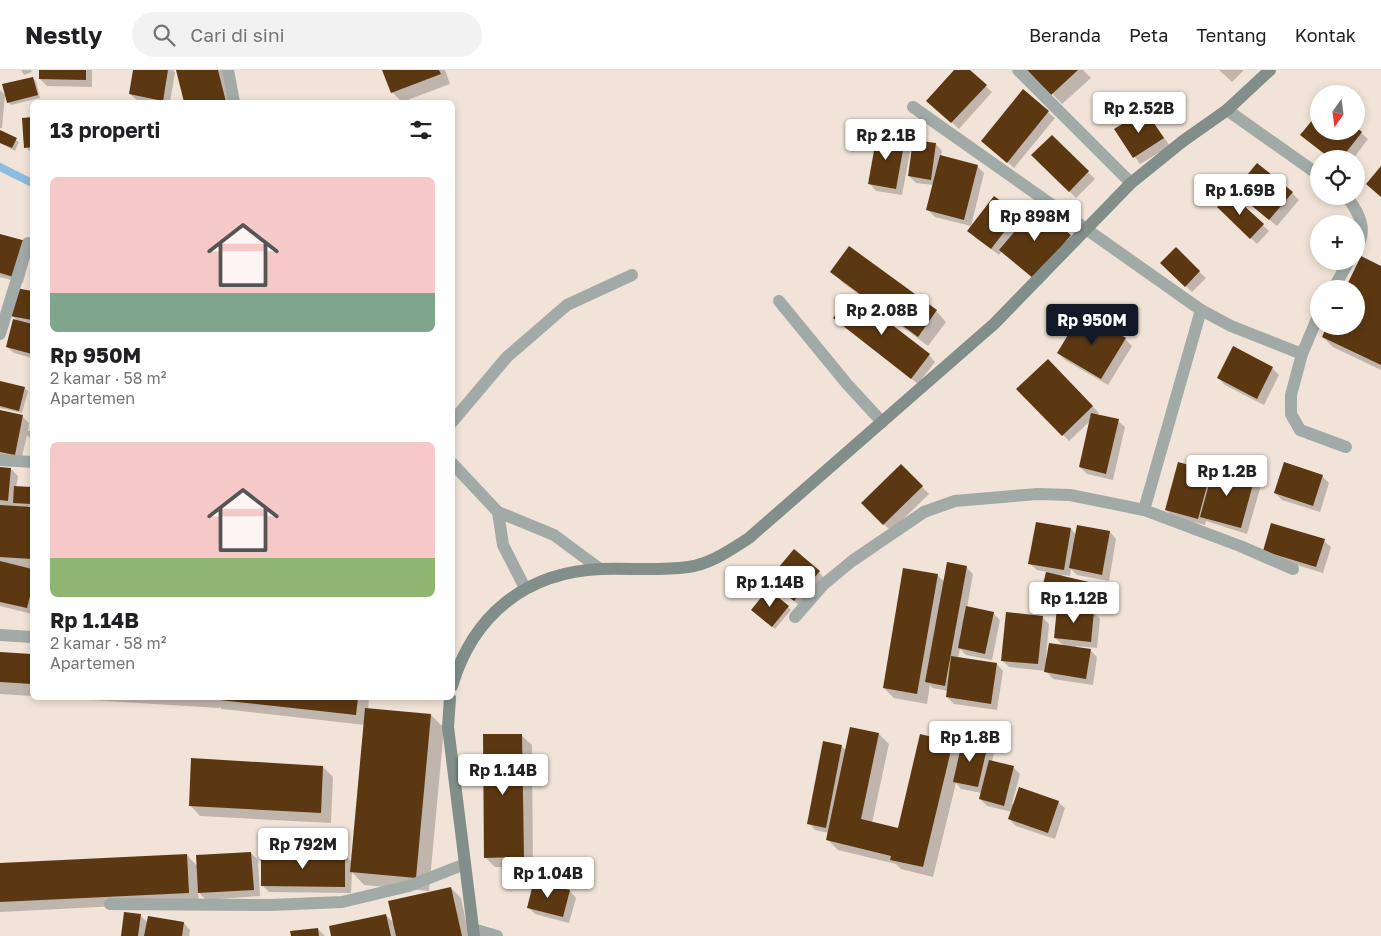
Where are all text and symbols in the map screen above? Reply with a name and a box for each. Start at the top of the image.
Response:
search box [132,12,482,57]
text: Nestly [25,20,102,49]
icon: search [150,21,178,49]
text: Cari di sini [190,23,285,46]
text: Beranda [1029,24,1101,46]
text: Peta [1129,24,1168,46]
text: Tentang [1196,24,1267,46]
text: Kontak [1295,24,1356,46]
north arrow [1310,85,1365,140]
map controls [1310,85,1365,335]
pin: Rp 2.52B [1087,92,1191,134]
text: Rp 2.52B [1104,98,1174,118]
icon: filters [407,116,435,144]
text: 13 properti [50,117,160,143]
pin: Rp 2.1B [840,118,932,161]
text: Rp 2.1B [856,125,916,145]
button: locate [1310,150,1365,205]
pin: Rp 1.69B [1188,174,1292,216]
text: Rp 1.69B [1205,180,1275,200]
pin: Rp 898M [989,200,1081,242]
text: Rp 898M [1000,206,1070,226]
icon: home [198,210,288,300]
button: + [1310,215,1365,270]
button: − [1310,280,1365,335]
pin: Rp 2.08B [830,294,934,336]
text: Rp 2.08B [846,300,918,320]
pin: Rp 950M [1046,304,1138,346]
text: Rp 950M [1057,310,1127,330]
text: Rp 950M [50,342,141,368]
text: 2 kamar · 58 m² [50,368,166,388]
text: Apartemen [50,388,135,408]
pin: Rp 1.2B [1181,454,1273,497]
text: Rp 1.2B [1197,461,1257,481]
icon: home [198,475,288,565]
pin: Rp 1.14B [718,566,822,608]
text: Rp 1.14B [736,572,804,592]
pin: Rp 1.12B [1022,582,1126,624]
text: Rp 1.12B [1040,588,1108,608]
text: Rp 1.14B [50,607,139,633]
text: 2 kamar · 58 m² [50,633,166,653]
text: Apartemen [50,653,135,673]
pin: Rp 1.8B [924,720,1016,763]
text: Rp 1.8B [940,727,1000,747]
pin: Rp 1.14B [451,754,555,796]
text: Rp 1.14B [469,760,537,780]
pin: Rp 792M [257,828,349,870]
text: Rp 792M [269,834,337,854]
pin: Rp 1.04B [496,856,600,899]
text: Rp 1.04B [513,863,583,883]

